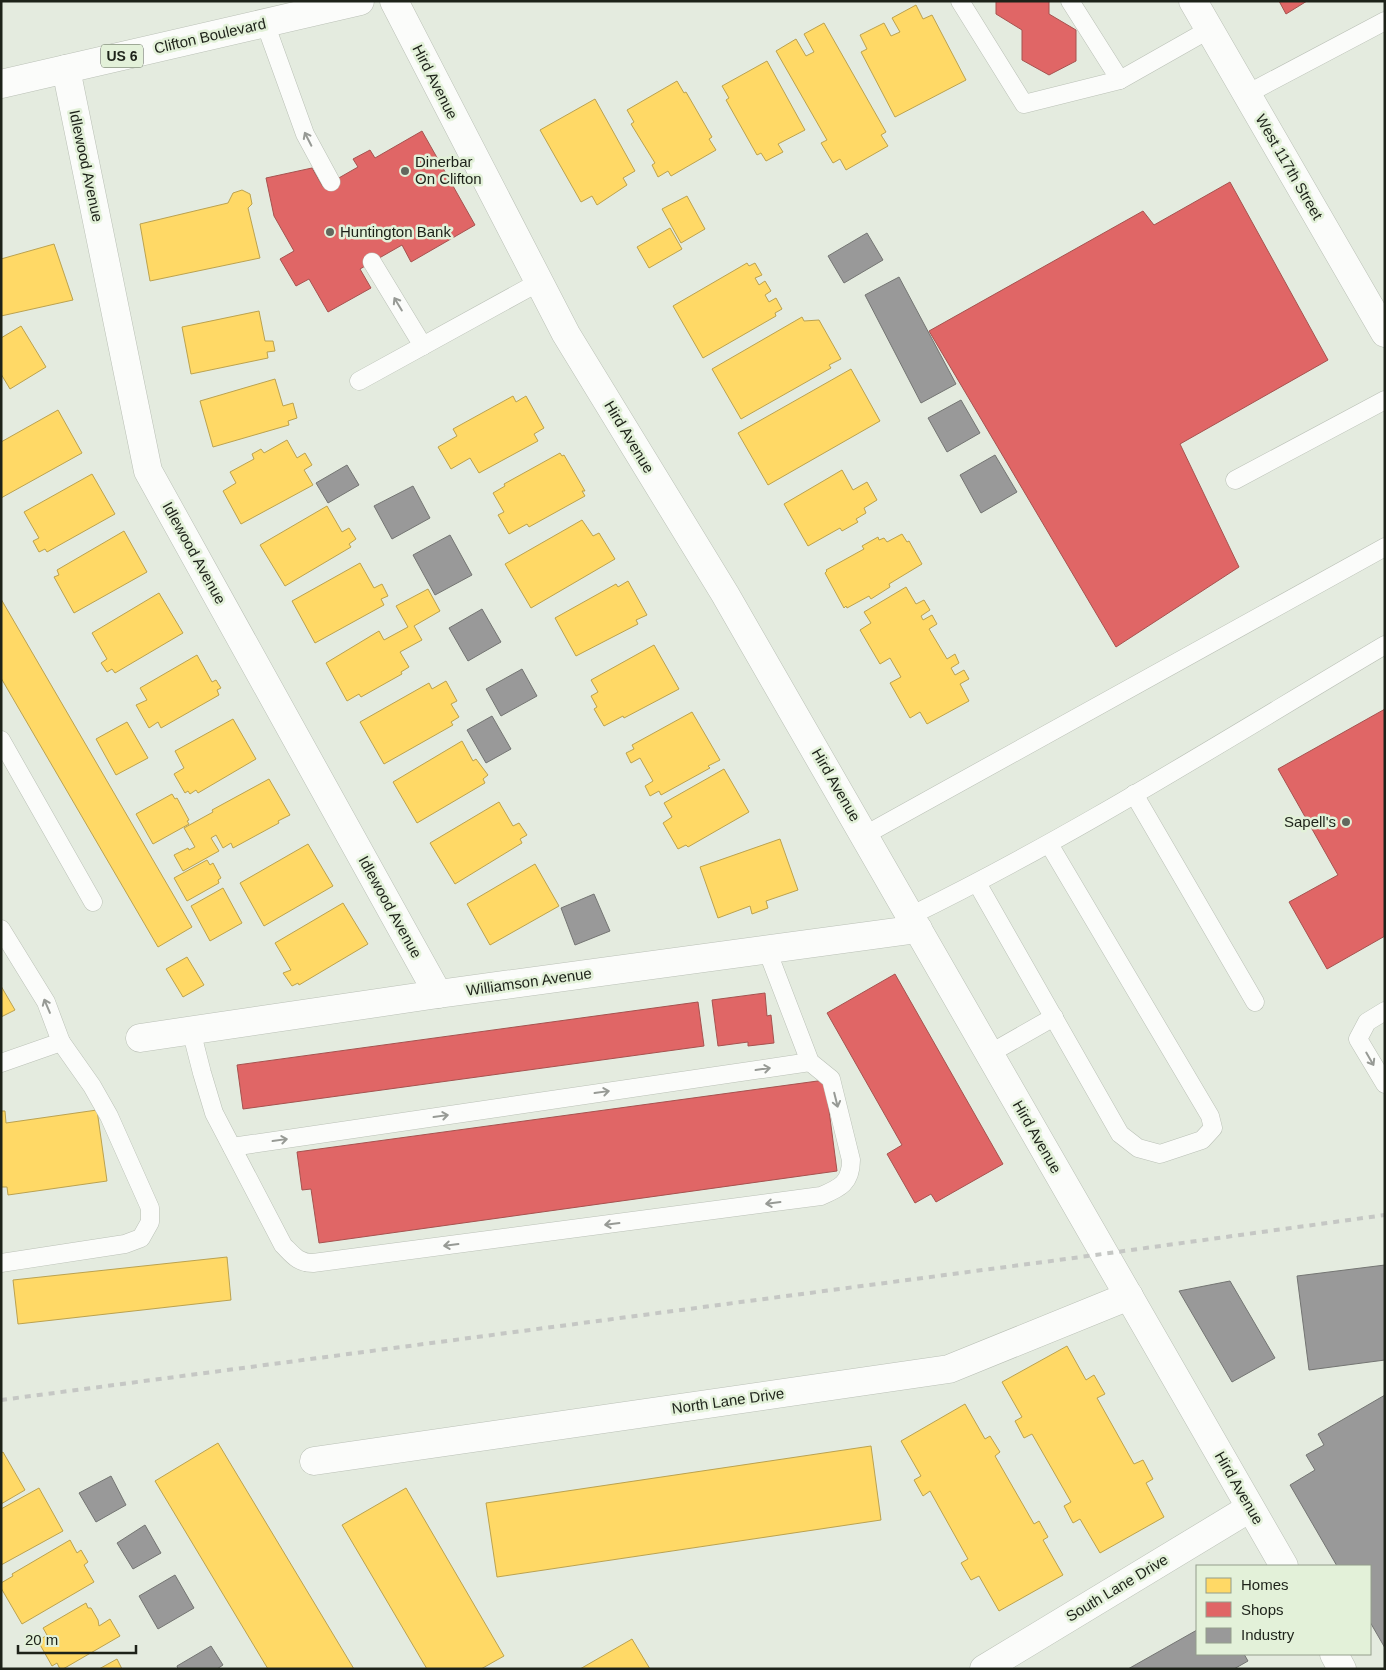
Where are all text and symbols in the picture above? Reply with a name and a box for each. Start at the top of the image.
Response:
street label: Clifton Boulevard [152,14,267,57]
street label: Hird Avenue [409,42,462,122]
road number: US 6 [101,44,143,68]
street label: Idlewood Avenue [66,108,107,223]
street label: West 117th Street [1252,111,1327,223]
one-way arrow [303,132,312,147]
place label: Dinerbar On Clifton [415,153,482,187]
marker: Dinerbar On Clifton [399,165,411,177]
place label: Huntington Bank [340,223,451,240]
marker: Huntington Bank [324,226,336,238]
one-way arrow [393,298,403,312]
street label: Hird Avenue [601,397,658,476]
street label: Idlewood Avenue [159,499,230,607]
street label: Hird Avenue [809,745,864,824]
place label: Sapell's [1284,813,1336,830]
marker: Sapell's [1340,816,1352,828]
street label: Idlewood Avenue [355,853,426,961]
street label: Williamson Avenue [465,964,593,999]
one-way arrow [41,999,51,1014]
one-way arrow [1366,1052,1376,1066]
one-way arrow [754,1064,770,1074]
one-way arrow [593,1087,609,1097]
one-way arrow [832,1092,841,1108]
street label: Hird Avenue [1010,1097,1065,1176]
one-way arrow [433,1111,449,1121]
one-way arrow [272,1134,288,1144]
one-way arrow [765,1198,781,1208]
one-way arrow [604,1219,620,1229]
one-way arrow [443,1240,459,1250]
street label: North Lane Drive [671,1384,785,1417]
street label: Hird Avenue [1212,1448,1267,1527]
street label: South Lane Drive [1063,1550,1171,1625]
legend [1196,1565,1371,1655]
text: Homes [1241,1576,1289,1593]
text: Shops [1241,1601,1284,1618]
scale bar [18,1622,135,1654]
text: Industry [1241,1626,1295,1643]
text: 20 m [25,1631,58,1648]

